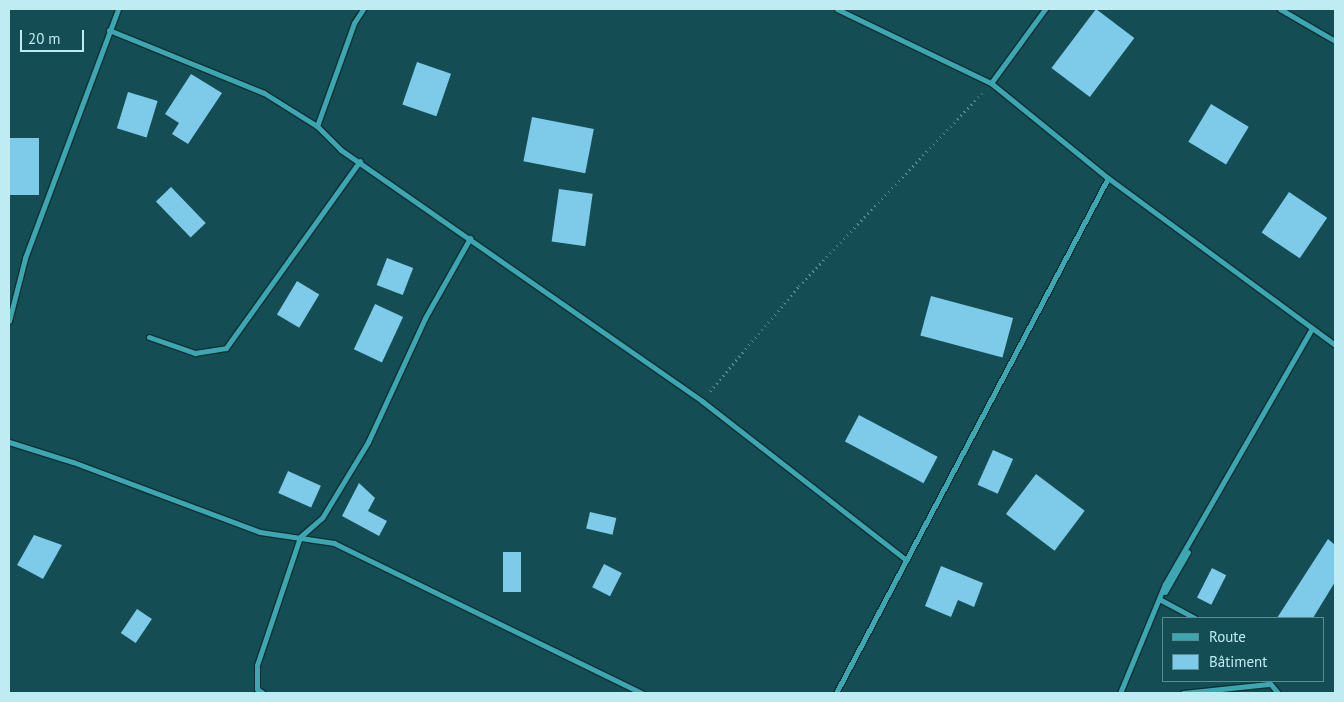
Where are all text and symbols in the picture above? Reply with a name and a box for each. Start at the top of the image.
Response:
scale bar [22,20,86,52]
text: 20 m [28,29,61,48]
legend [1162,617,1324,682]
text: Route [1209,627,1246,646]
text: Bâtiment [1209,652,1267,671]

